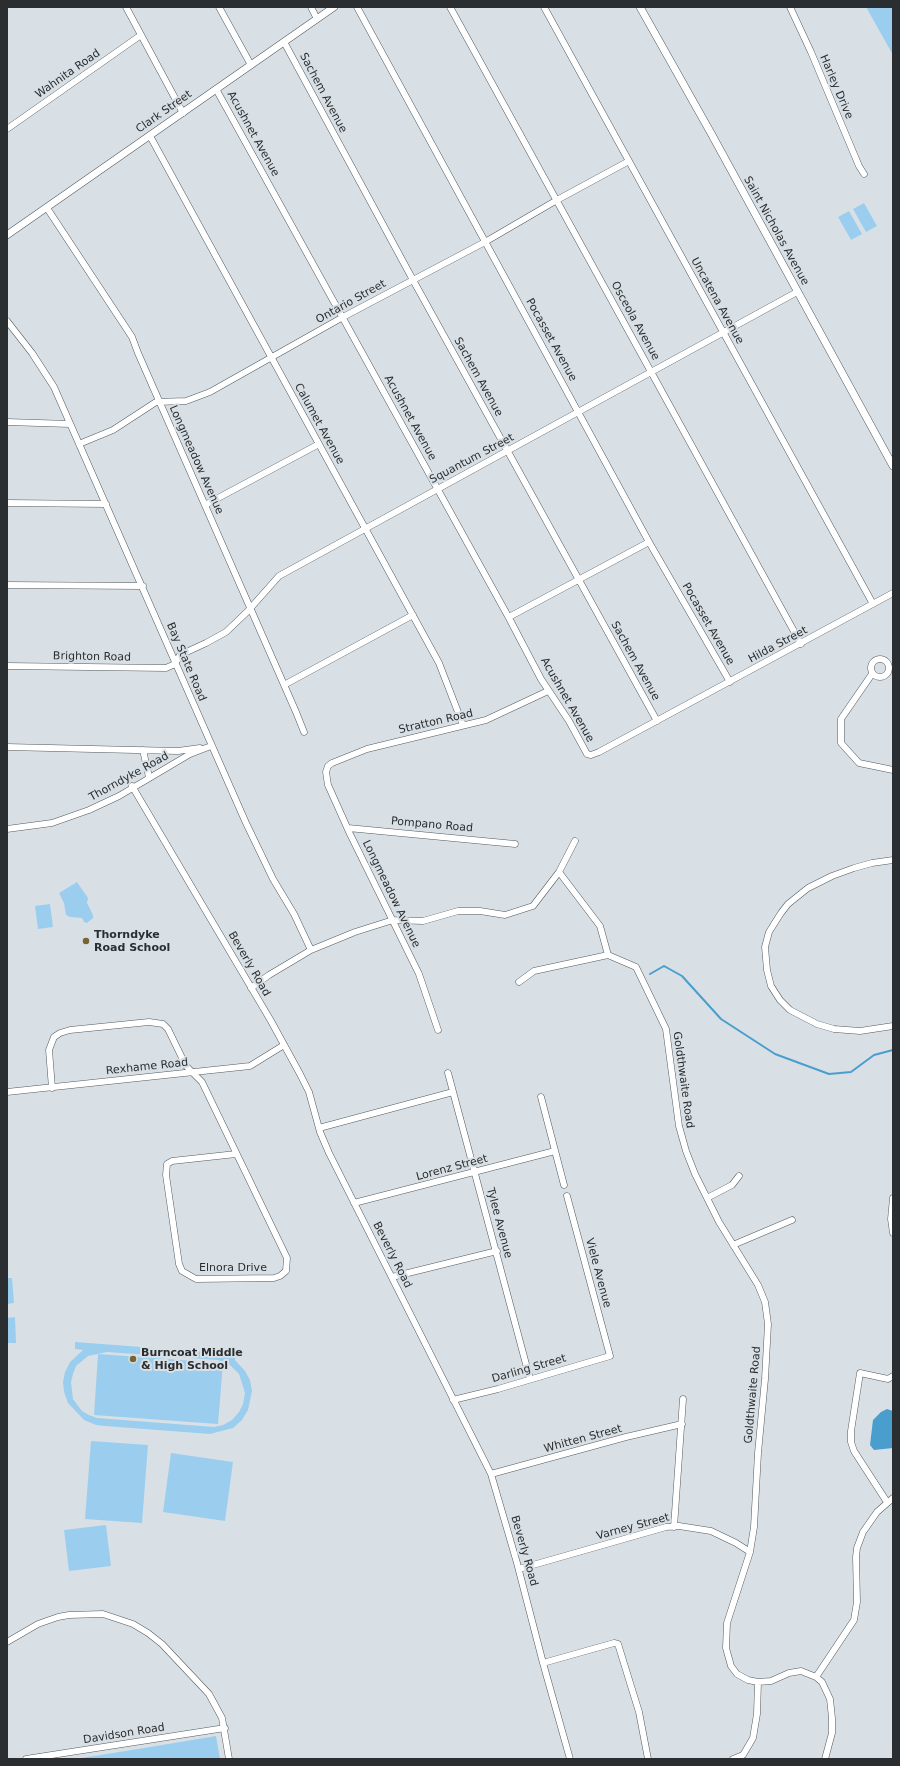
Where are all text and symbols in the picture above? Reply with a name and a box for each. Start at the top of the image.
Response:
street label: Wahnita Road [33,47,103,101]
street label: Sachem Avenue [296,51,350,135]
street label: Harley Drive [817,53,855,121]
street label: Clark Street [133,88,195,136]
street label: Acushnet Avenue [224,89,282,179]
street label: Saint Nicholas Avenue [741,174,811,288]
street label: Uncatena Avenue [688,255,746,347]
street label: Ontario Street [314,277,388,327]
street label: Osceola Avenue [608,279,662,363]
street label: Pocasset Avenue [523,296,579,384]
street label: Sachem Avenue [451,335,505,419]
street label: Acushnet Avenue [381,373,439,463]
street label: Calumet Avenue [291,381,347,467]
street label: Longmeadow Avenue [166,403,226,517]
street label: Squantum Street [428,431,516,487]
street label: Pocasset Avenue [679,581,737,667]
street label: Sachem Avenue [608,619,662,703]
street label: Bay State Road [163,621,209,703]
street label: Hilda Street [746,624,810,666]
street label: Brighton Road [53,650,131,664]
street label: Acushnet Avenue [537,655,597,745]
street label: Stratton Road [397,707,475,737]
street label: Thorndyke Road [87,750,171,804]
street label: Pompano Road [390,815,474,835]
street label: Longmeadow Avenue [359,838,423,950]
place label: Thorndyke Road School [94,928,170,954]
street label: Beverly Road [225,929,273,999]
marker: Thorndyke Road School [81,936,91,946]
street label: Goldthwaite Road [670,1031,696,1129]
street label: Rexhame Road [105,1056,189,1078]
street label: Lorenz Street [415,1152,489,1184]
street label: Tylee Avenue [483,1186,515,1260]
street label: Beverly Road [370,1220,414,1290]
street label: Viele Avenue [582,1237,614,1309]
street label: Elnora Drive [199,1261,267,1275]
place label: Burncoat Middle & High School [141,1346,243,1372]
street label: Goldthwaite Road [742,1346,764,1444]
street label: Darling Street [490,1352,568,1386]
marker: Burncoat Middle & High School [128,1354,138,1364]
street label: Whitten Street [543,1422,623,1456]
street label: Varney Street [595,1511,671,1543]
street label: Beverly Road [508,1514,540,1588]
street label: Davidson Road [82,1721,166,1747]

